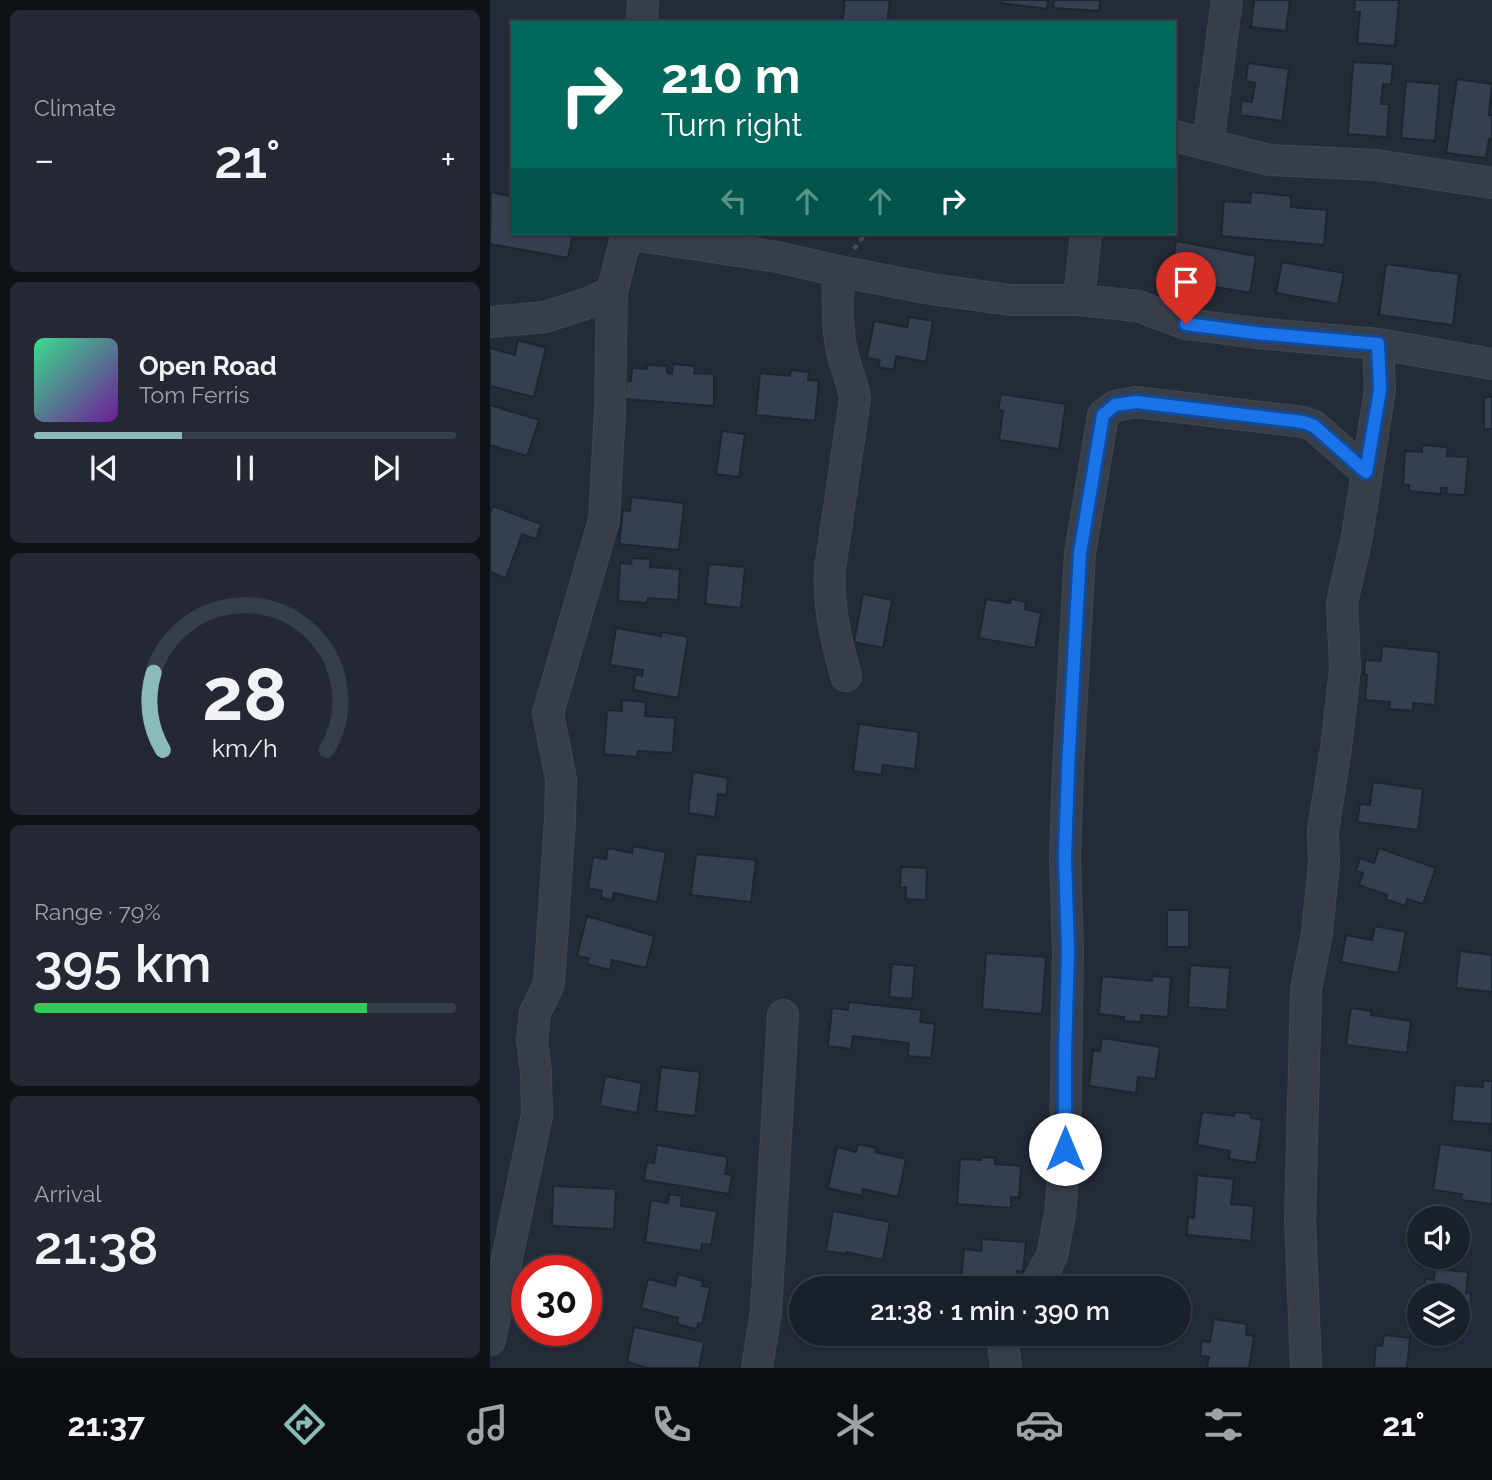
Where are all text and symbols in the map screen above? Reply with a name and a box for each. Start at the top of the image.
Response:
text: 210 m [661,47,800,104]
icon: right [546,49,637,140]
text: Climate [34,94,116,121]
text: Turn right [661,106,802,143]
text: 21° [214,129,281,190]
text: − [34,137,54,182]
text: + [440,137,456,182]
icon: left [715,182,753,220]
icon: ahead [788,182,826,220]
icon: ahead [861,182,899,220]
icon: right [934,182,972,220]
pin [1156,252,1216,324]
icon: arrive [1167,263,1205,301]
text: Open Road [139,351,277,381]
text: Tom Ferris [139,381,250,408]
icon: previous [85,449,123,487]
icon: pause [226,449,264,487]
icon: next [367,449,405,487]
text: 28 [202,652,288,737]
text: km/h [212,733,278,763]
text: Range · 79% [34,898,161,925]
text: 395 km [34,933,211,994]
position arrow [1028,1112,1102,1186]
text: Arrival [34,1180,101,1207]
map controls [1407,1206,1470,1346]
button: sound [1407,1206,1470,1269]
text: 21:38 [34,1215,158,1276]
speed limit sign: 30 [511,1255,602,1346]
button: layers [1407,1283,1470,1346]
text: 21:38 · 1 min · 390 m [870,1296,1110,1326]
icon: directions [280,1400,329,1449]
icon: music [463,1400,512,1449]
icon: phone [647,1400,696,1449]
icon: climate [831,1400,880,1449]
icon: car [1015,1400,1064,1449]
icon: filters [1199,1400,1248,1449]
text: 21:37 [67,1406,145,1443]
text: 21° [1382,1406,1425,1443]

